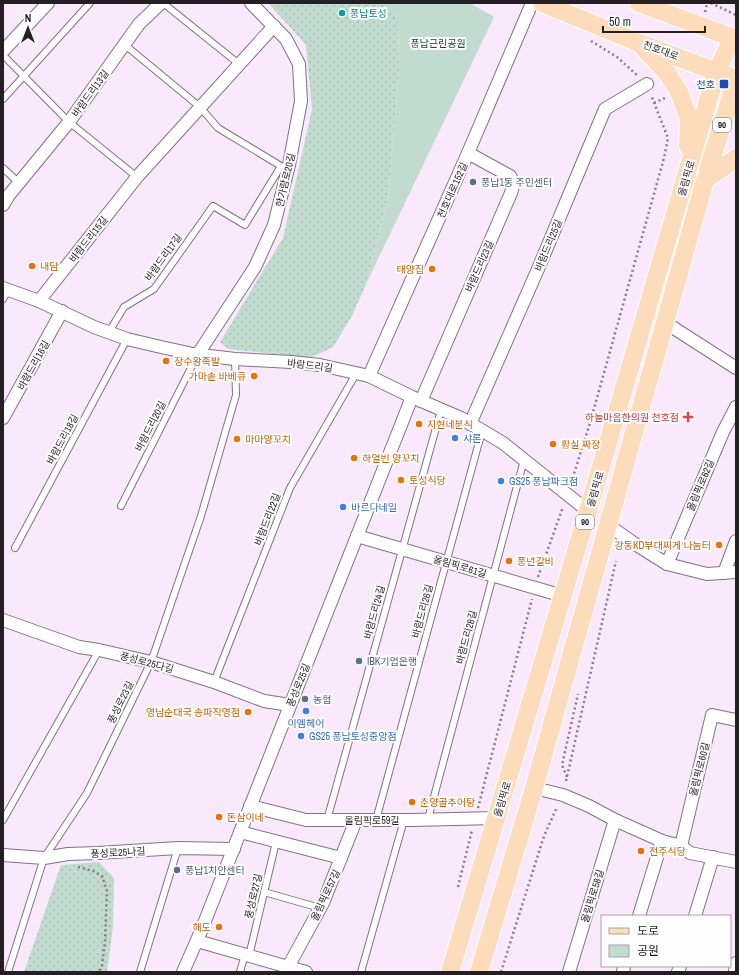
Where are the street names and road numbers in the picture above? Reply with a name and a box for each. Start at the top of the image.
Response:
street label: 천호대로 [641,38,680,63]
street label: 바람드리13길 [69,67,112,119]
road number: 90 [713,118,731,132]
street label: 한가람로20길 [273,152,298,208]
street label: 올림픽로 [675,159,698,198]
street label: 천호대로152길 [434,160,471,220]
street label: 바람드리15길 [66,214,110,265]
street label: 바람드리25길 [532,217,565,273]
street label: 바람드리17길 [142,231,185,283]
street label: 바람드리23길 [462,238,497,294]
street label: 바람드리16길 [14,338,52,393]
street label: 바람드리길 [286,356,334,375]
street label: 바람드리20길 [132,399,169,454]
street label: 바람드리18길 [44,412,81,467]
street label: 올림픽로62길 [684,457,717,513]
street label: 올림픽로 [584,470,607,509]
street label: 바람드리22길 [252,491,283,547]
road number: 90 [576,515,594,529]
street label: 올림픽로61길 [432,553,488,580]
street label: 바람드리26길 [409,583,436,639]
street label: 바람드리24길 [361,584,388,640]
street label: 바람드리28길 [453,609,480,665]
street label: 풍성로25다길 [119,649,175,676]
street label: 풍성로25길 [284,661,313,709]
street label: 풍성로23길 [105,679,136,726]
street label: 올림픽로60길 [687,741,712,797]
street label: 올림픽로 [491,780,514,819]
street label: 올림픽로59길 [344,814,400,827]
street label: 풍성로25나길 [90,845,146,860]
street label: 올림픽로57길 [308,867,343,923]
street label: 올림픽로58길 [578,868,607,924]
street label: 풍성로27길 [242,872,265,920]

